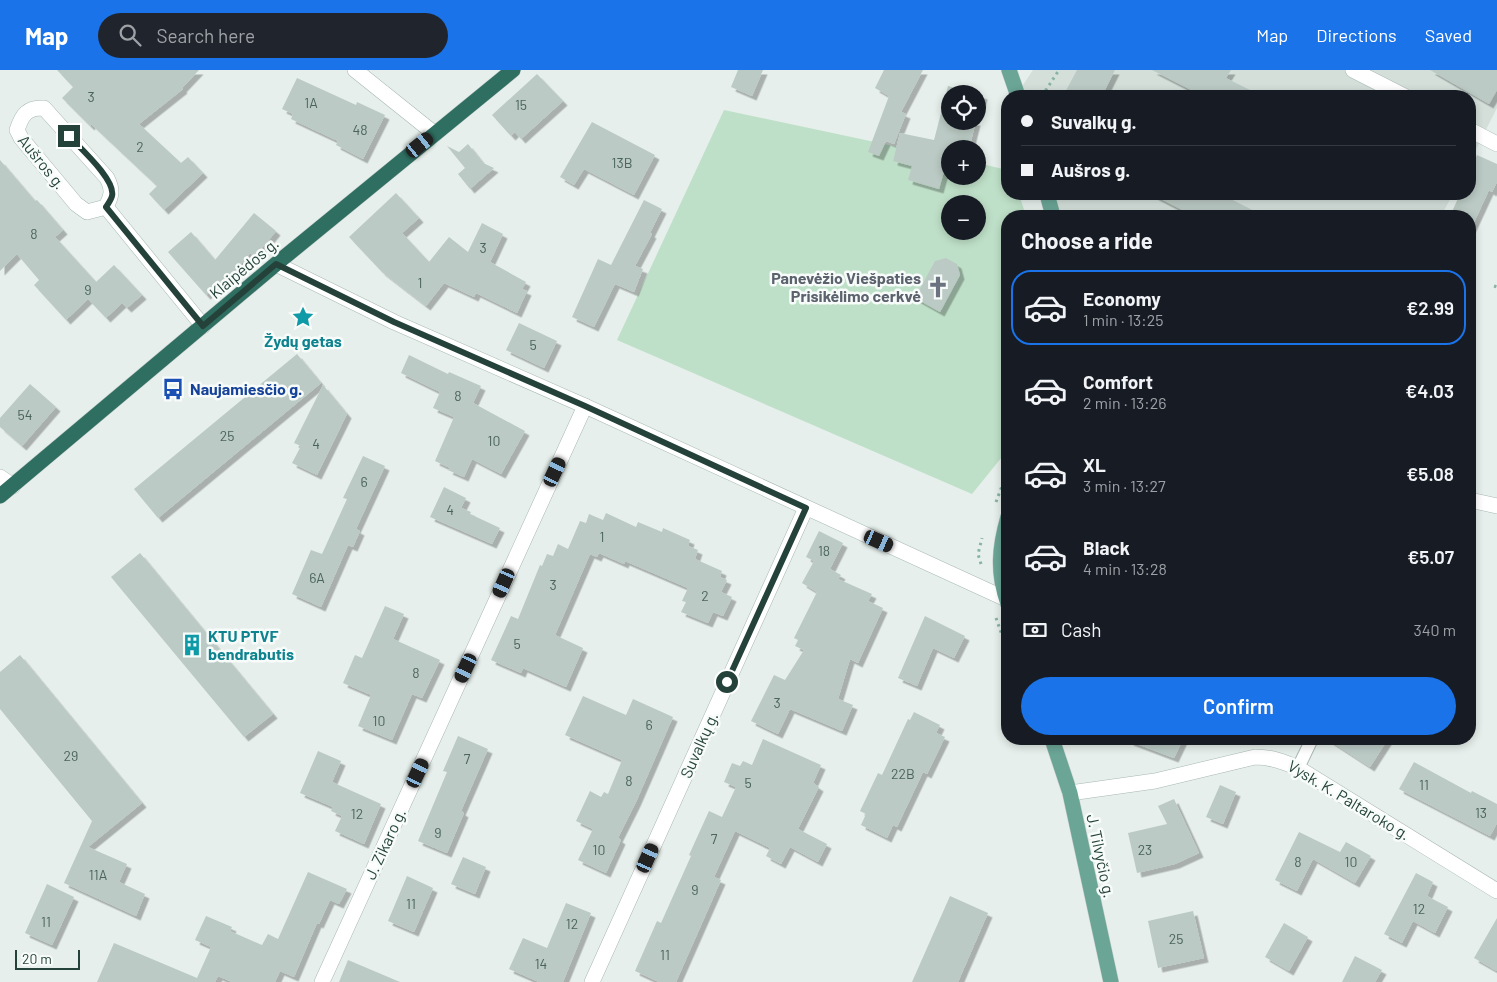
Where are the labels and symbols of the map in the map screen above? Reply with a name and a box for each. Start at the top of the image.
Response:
house number: 3 [87,88,95,105]
house number: 1A [304,94,318,111]
house number: 15 [515,96,527,113]
house number: 48 [352,121,368,138]
route end [58,125,80,147]
car [403,130,436,160]
street label: Aušros g. [15,131,70,193]
house number: 2 [136,138,144,155]
house number: 13B [612,154,632,171]
house number: 8 [30,225,38,242]
street label: Klaipėdos g. [205,233,282,302]
house number: 3 [479,239,487,256]
place label: Panevėžio Viešpaties Prisikėlimo cerkvė [771,268,921,305]
house number: 1 [418,274,422,291]
church icon: Panevėžio Viešpaties Prisikėlimo cerkvė [925,274,951,300]
house number: 9 [84,281,92,298]
place icon: Žydų getas [290,304,316,330]
place label: Žydų getas [264,331,342,350]
house number: 5 [529,336,537,353]
bus stop icon: Naujamiesčio g. [160,376,186,402]
place label: Naujamiesčio g. [190,379,302,398]
house number: 8 [454,387,462,404]
house number: 54 [18,406,32,423]
house number: 25 [220,427,234,444]
house number: 10 [488,432,500,449]
house number: 4 [312,435,320,452]
car [541,455,568,489]
house number: 6 [360,473,368,490]
house number: 4 [446,501,454,518]
house number: 1 [600,528,604,545]
car [862,528,895,554]
house number: 18 [818,542,830,559]
car [491,566,516,600]
house number: 6A [309,569,325,586]
house number: 3 [549,576,557,593]
house number: 2 [701,587,709,604]
place label: KTU PTVF bendrabutis [208,626,294,663]
building icon: KTU PTVF bendrabutis [179,632,205,658]
house number: 5 [513,635,521,652]
car [452,651,479,685]
house number: 8 [412,664,420,681]
route start [716,671,738,693]
house number: 3 [773,694,781,711]
street label: Suvalkų g. [676,709,721,781]
house number: 10 [373,712,385,729]
house number: 6 [645,716,653,733]
house number: 29 [64,747,78,764]
house number: 7 [464,750,471,767]
car [404,756,431,790]
street label: Vysk. K. Paltaroko g. [1285,756,1414,844]
house number: 22B [891,765,915,782]
house number: 8 [625,772,633,789]
house number: 5 [744,774,752,791]
house number: 11 [1419,776,1429,793]
house number: 13 [1475,804,1487,821]
house number: 12 [351,805,363,822]
street label: J. Zikaro g. [360,805,409,882]
street label: J. Tilvyčio g. [1083,812,1120,900]
house number: 9 [434,824,442,841]
house number: 7 [711,830,718,847]
house number: 10 [593,841,605,858]
car [635,841,660,875]
house number: 23 [1138,841,1152,858]
house number: 8 [1294,853,1302,870]
house number: 10 [1345,853,1357,870]
house number: 11A [89,866,108,883]
house number: 9 [691,881,699,898]
house number: 11 [406,895,416,912]
house number: 12 [1413,900,1425,917]
house number: 11 [41,913,51,930]
house number: 12 [566,915,578,932]
house number: 25 [1169,930,1183,947]
house number: 11 [660,946,670,963]
scale bar [15,947,80,970]
house number: 14 [535,955,547,972]

